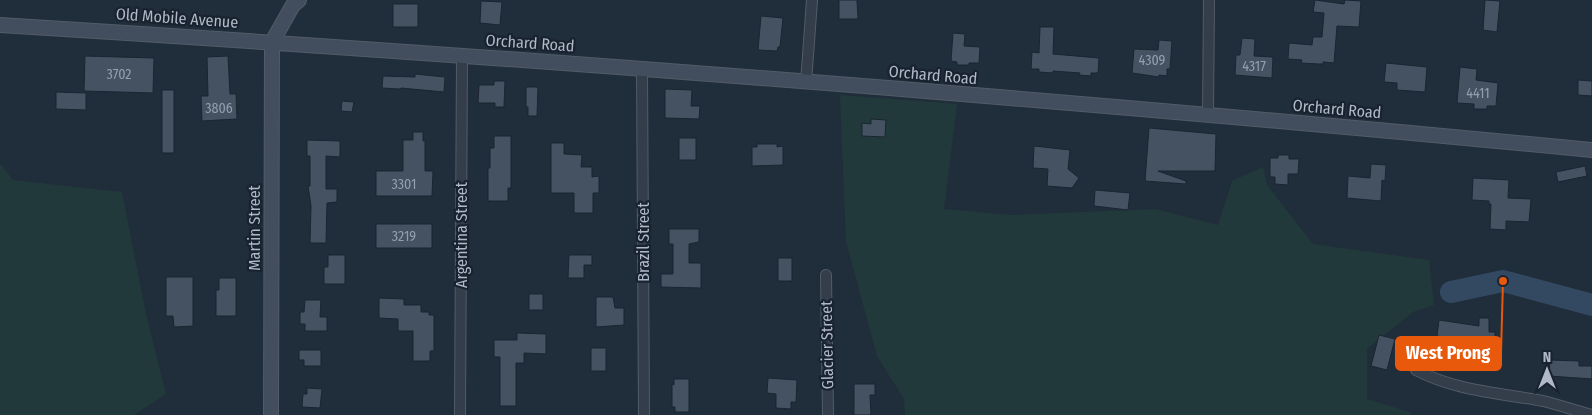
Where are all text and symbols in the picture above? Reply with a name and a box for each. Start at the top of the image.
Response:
street label: Old Mobile Avenue [115,4,239,32]
street label: Orchard Road [485,30,575,56]
house number: 4309 [1139,52,1166,69]
house number: 4317 [1242,58,1266,75]
street label: Orchard Road [888,62,978,88]
house number: 3702 [106,66,132,83]
house number: 4411 [1466,85,1490,102]
street label: Orchard Road [1292,96,1382,122]
house number: 3806 [205,100,233,117]
house number: 3301 [391,176,417,193]
street label: Argentina Street [452,181,471,288]
street label: Martin Street [245,184,264,271]
street label: Brazil Street [634,202,653,282]
house number: 3219 [392,228,416,245]
street label: Glacier Street [817,300,837,389]
callout: West Prong [1396,337,1501,370]
text: West Prong [1406,342,1490,364]
north arrow [1522,345,1572,395]
text: N [1543,349,1551,366]

